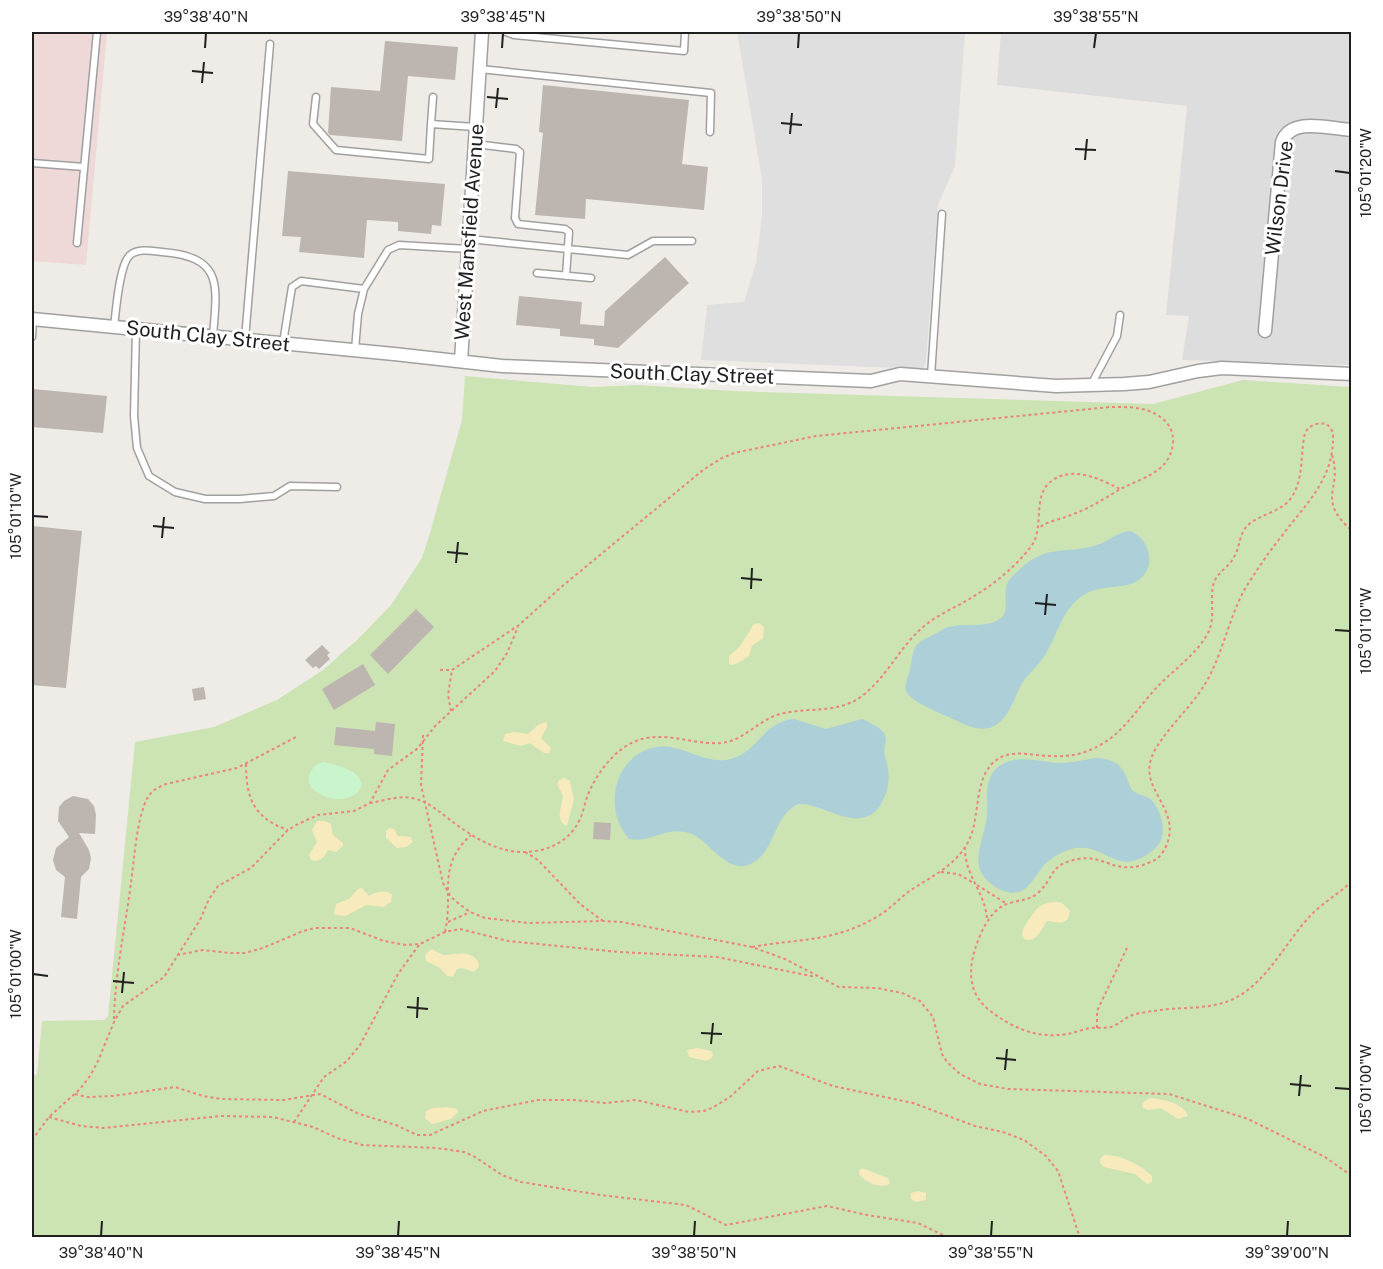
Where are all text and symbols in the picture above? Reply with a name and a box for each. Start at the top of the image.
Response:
text: 39°38'40"N [164,8,248,25]
text: 39°38'45"N [460,8,546,25]
text: 39°38'50"N [757,8,841,25]
text: 39°38'55"N [1053,8,1139,25]
street label: West Mansfield Avenue [449,123,489,341]
text: 105°01'20"W [1357,128,1374,218]
street label: Wilson Drive [1260,139,1298,257]
street label: South Clay Street [125,315,291,357]
street label: South Clay Street [609,359,775,389]
text: 105°01'10"W [7,473,24,559]
text: 105°01'10"W [1357,588,1374,674]
text: 105°01'00"W [7,929,24,1019]
text: 105°01'00"W [1357,1044,1374,1134]
text: 39°38'40"N [59,1244,143,1261]
text: 39°38'45"N [355,1244,441,1261]
text: 39°38'50"N [652,1244,736,1261]
text: 39°38'55"N [948,1244,1034,1261]
text: 39°39'00"N [1245,1244,1329,1261]

